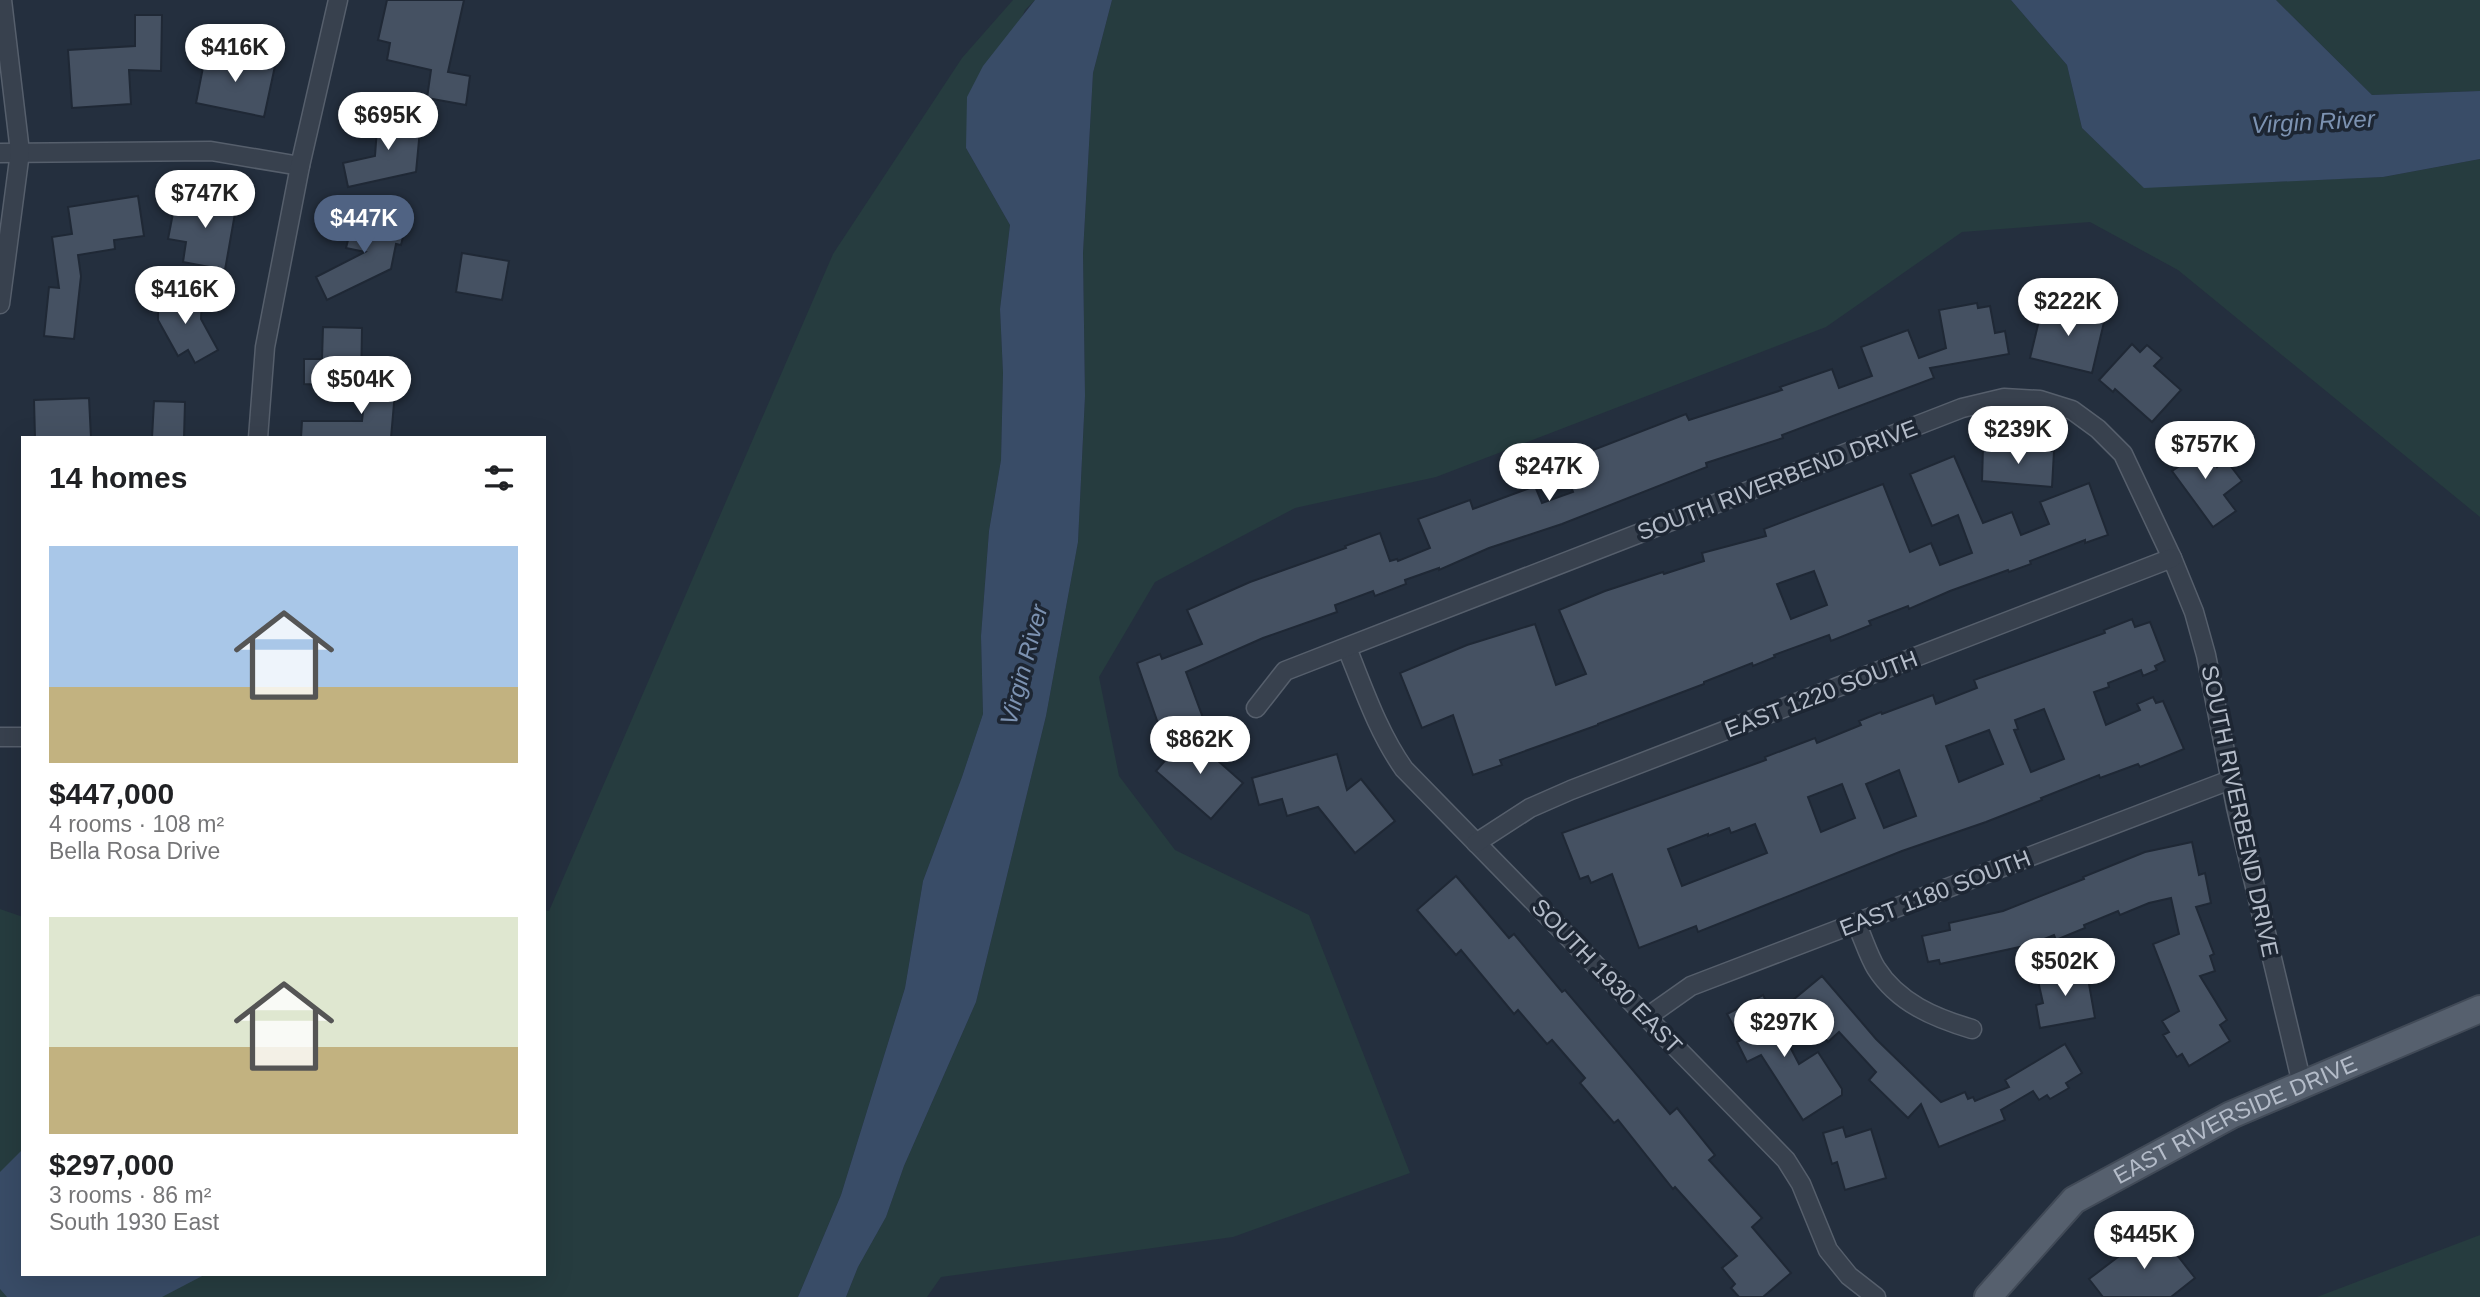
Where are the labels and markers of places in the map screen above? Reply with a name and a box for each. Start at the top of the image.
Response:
pin: $416K [186,24,284,84]
pin: $695K [339,92,437,152]
pin: $747K [156,170,254,230]
pin: $447K [315,196,413,255]
pin: $416K [136,266,234,326]
pin: $222K [2019,278,2117,338]
pin: $504K [312,356,410,416]
pin: $239K [1969,406,2067,466]
pin: $757K [2156,421,2254,481]
pin: $247K [1500,444,1598,503]
pin: $862K [1151,716,1249,776]
pin: $502K [2016,939,2114,998]
pin: $297K [1735,1000,1833,1059]
pin: $445K [2095,1212,2193,1271]

